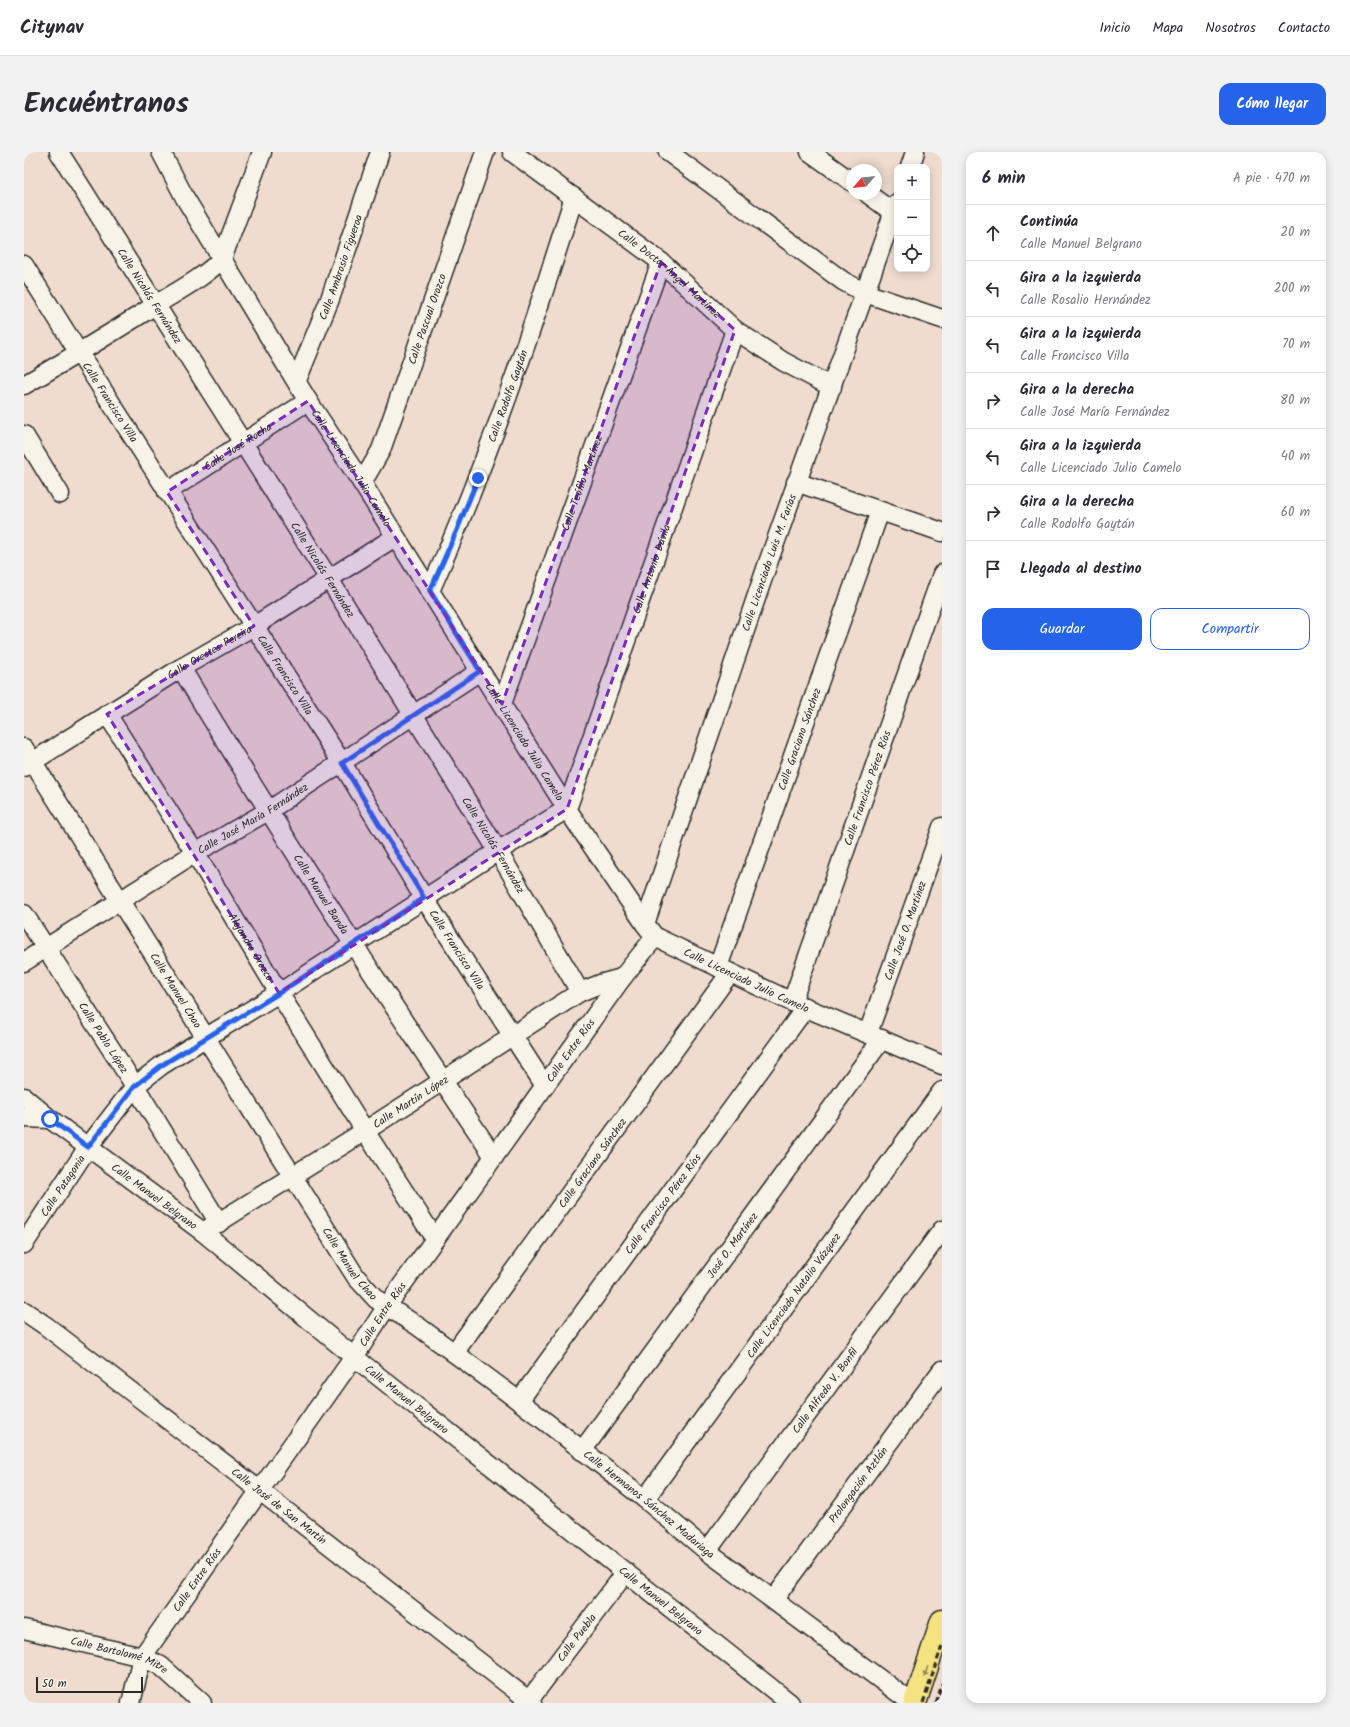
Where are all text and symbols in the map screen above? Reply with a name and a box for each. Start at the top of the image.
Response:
text: Citynav [20,13,83,43]
text: Inicio [1099,17,1130,39]
text: Mapa [1152,17,1183,39]
text: Nosotros [1205,17,1256,39]
text: Contacto [1278,17,1330,39]
text: Encuéntranos [24,82,189,127]
button: Cómo llegar [1219,83,1326,125]
north arrow [846,164,882,200]
map controls [894,164,930,272]
button: + [894,164,930,200]
text: 6 min [982,165,1026,192]
text: A pie · 470 m [1233,168,1310,189]
button: − [894,200,930,236]
text: Continúa [1020,210,1078,234]
street label: Calle Ambrosio Figueroa [314,212,368,323]
icon: ahead [982,222,1004,244]
text: 20 m [1280,222,1310,243]
street label: Calle Doctor Ángel Martínez [614,225,725,323]
text: Calle Manuel Belgrano [1020,234,1142,255]
button: locate [894,236,930,272]
street label: Calle Nicolás Fernández [112,245,186,348]
text: Gira a la izquierda [1020,266,1141,290]
street label: Calle Pascual Orozco [404,271,452,367]
icon: left [982,278,1004,300]
text: 200 m [1274,278,1310,299]
text: Calle Rosalio Hernández [1020,290,1151,311]
text: Gira a la izquierda [1020,322,1141,346]
icon: left [982,334,1004,356]
text: 70 m [1282,334,1310,355]
text: Calle Francisco Villa [1020,346,1129,367]
street label: Calle Rodolfo Gaytán [484,347,533,445]
street label: Calle Francisco Villa [77,359,142,446]
text: Gira a la derecha [1020,378,1134,402]
icon: right [982,390,1004,412]
text: 80 m [1280,390,1310,411]
text: Calle José María Fernández [1020,402,1170,423]
street label: Calle Licenciado Julio Camelo [306,406,395,531]
street label: Calle José Rocha [200,419,276,476]
street label: Calle Teófilo Martínez [557,433,608,533]
text: Gira a la izquierda [1020,434,1141,458]
icon: left [982,446,1004,468]
text: 40 m [1281,446,1310,467]
text: Calle Licenciado Julio Camelo [1020,458,1182,479]
route end [469,469,487,487]
text: Gira a la derecha [1020,490,1134,514]
street label: Calle Licenciado Luis M. Farías [737,491,802,634]
icon: right [982,502,1004,524]
text: 60 m [1281,502,1310,523]
text: Calle Rodolfo Gaytán [1020,514,1135,535]
street label: Calle Nicolás Fernández [285,519,359,622]
street label: Calle Antonio Dávila [628,522,676,616]
text: Llegada al destino [1020,557,1142,581]
icon: arrive [982,558,1004,580]
button: Guardar [982,608,1142,650]
button: Compartir [1150,608,1310,650]
street label: Calle Orestes Pereira [164,621,256,685]
street label: Calle Francisco Villa [252,631,317,719]
street label: Calle Licenciado Julio Camelo [480,679,568,805]
street label: Calle Graciano Sánchez [773,685,827,793]
street label: Calle Francisco Pérez Ríos [840,728,897,848]
street label: Calle José María Fernández [194,779,312,860]
street label: Calle Nicolás Fernández [457,794,529,897]
street label: Calle Manuel Banda [288,851,353,938]
street label: Calle José O. Martínez [880,878,932,983]
street label: Calle Francisco Villa [424,906,489,994]
street label: Alejandro Orozco [223,910,278,985]
street label: Calle Licenciado Julio Camelo [680,944,812,1018]
street label: Calle Manuel Chao [145,949,206,1032]
street label: Calle Pablo López [73,999,133,1077]
street label: Calle Entre Ríos [542,1015,600,1087]
street label: Calle Martín López [369,1071,453,1134]
route start [41,1110,59,1128]
street label: Calle Graciano Sánchez [554,1114,632,1212]
street label: Calle Francisco Pérez Ríos [621,1150,707,1259]
street label: Calle Patagonia [36,1152,90,1221]
street label: Calle Manuel Belgrano [107,1159,201,1235]
street label: José O. Martínez [703,1209,763,1282]
street label: Calle Manuel Chao [317,1224,381,1305]
street label: Calle Licenciado Natalio Vázquez [742,1229,846,1362]
street label: Calle Entre Ríos [355,1278,412,1351]
street label: Calle Alfredo V. Bonfil [788,1344,863,1438]
street label: Calle Manuel Belgrano [360,1361,452,1439]
street label: Prolongación Aztlán [825,1443,893,1527]
street label: Calle Hermanos Sánchez Madariaga [579,1446,718,1564]
street label: Calle José de San Martín [227,1464,330,1550]
street label: Calle Entre Ríos [169,1544,227,1616]
street label: Calle Manuel Belgrano [614,1562,706,1640]
street label: Calle Puebla [553,1610,601,1666]
street label: Calle Bartolomé Mitre [69,1632,172,1678]
one-way arrow [922,1666,928,1678]
scale bar [36,1675,143,1694]
text: 50 m [42,1675,67,1693]

